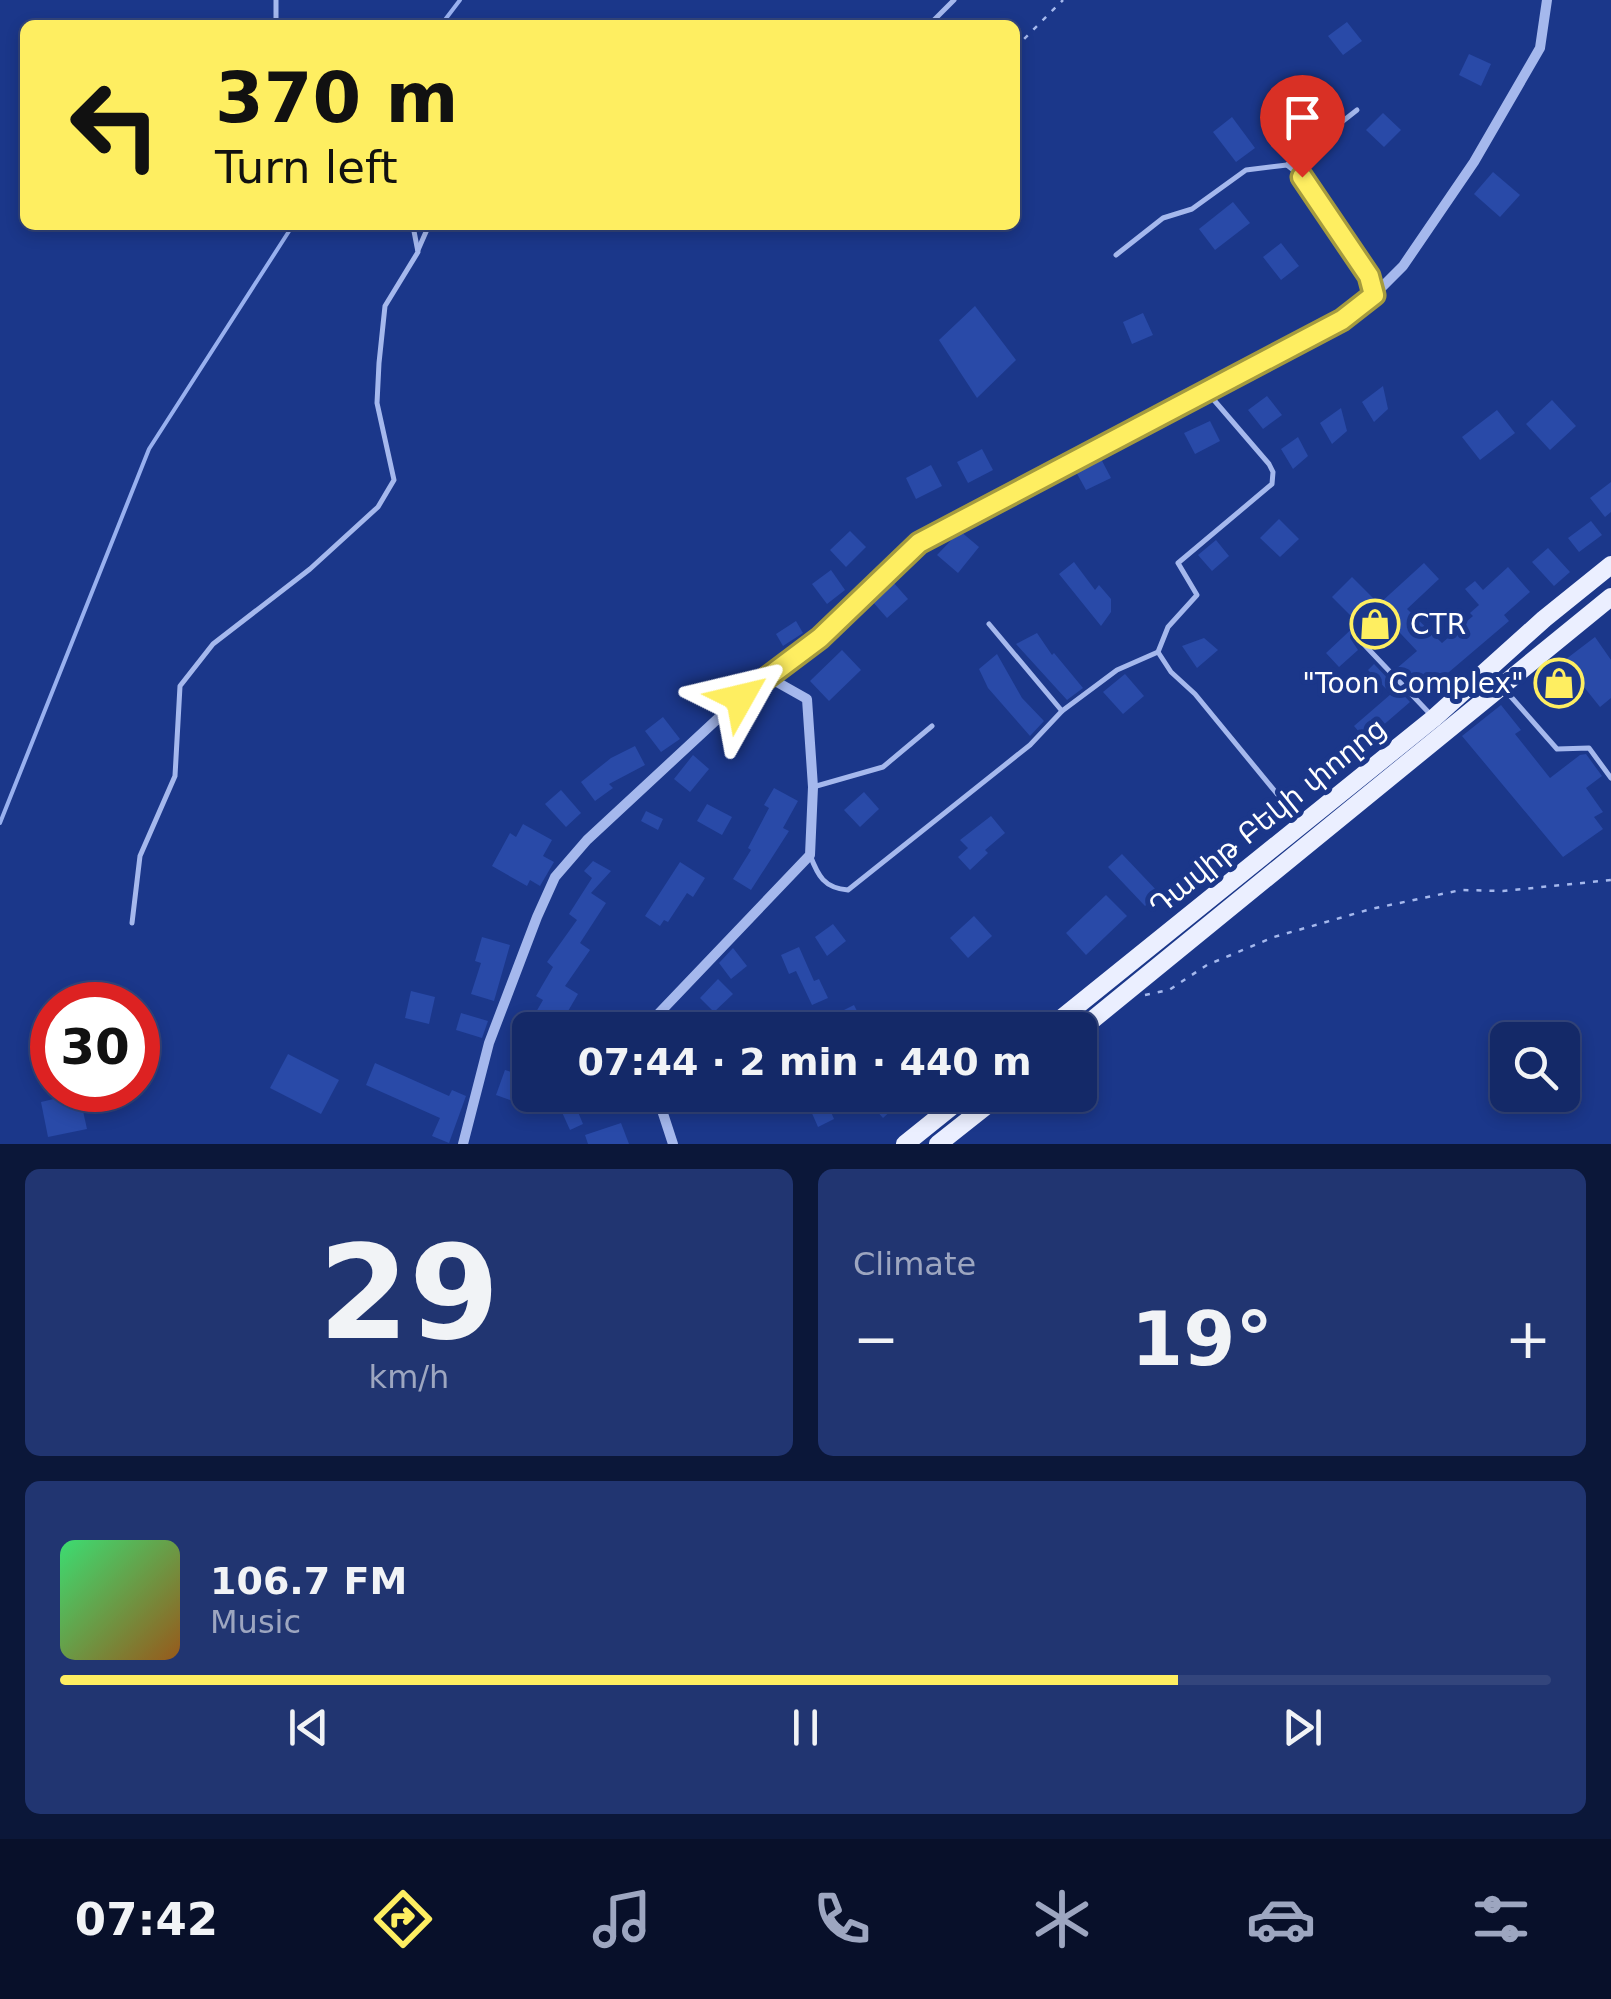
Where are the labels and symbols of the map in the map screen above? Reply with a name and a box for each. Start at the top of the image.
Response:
pin [1260,75,1345,178]
shop icon: CTR [1349,598,1401,650]
place label: CTR [1410,608,1466,641]
position arrow [688,646,792,750]
shop icon: "Toon Complex" [1533,657,1585,709]
place label: "Toon Complex" [1302,667,1524,700]
street label: Դավիթ Բեկի փողոց [1143,712,1393,922]
speed limit sign: 30 [30,982,160,1112]

